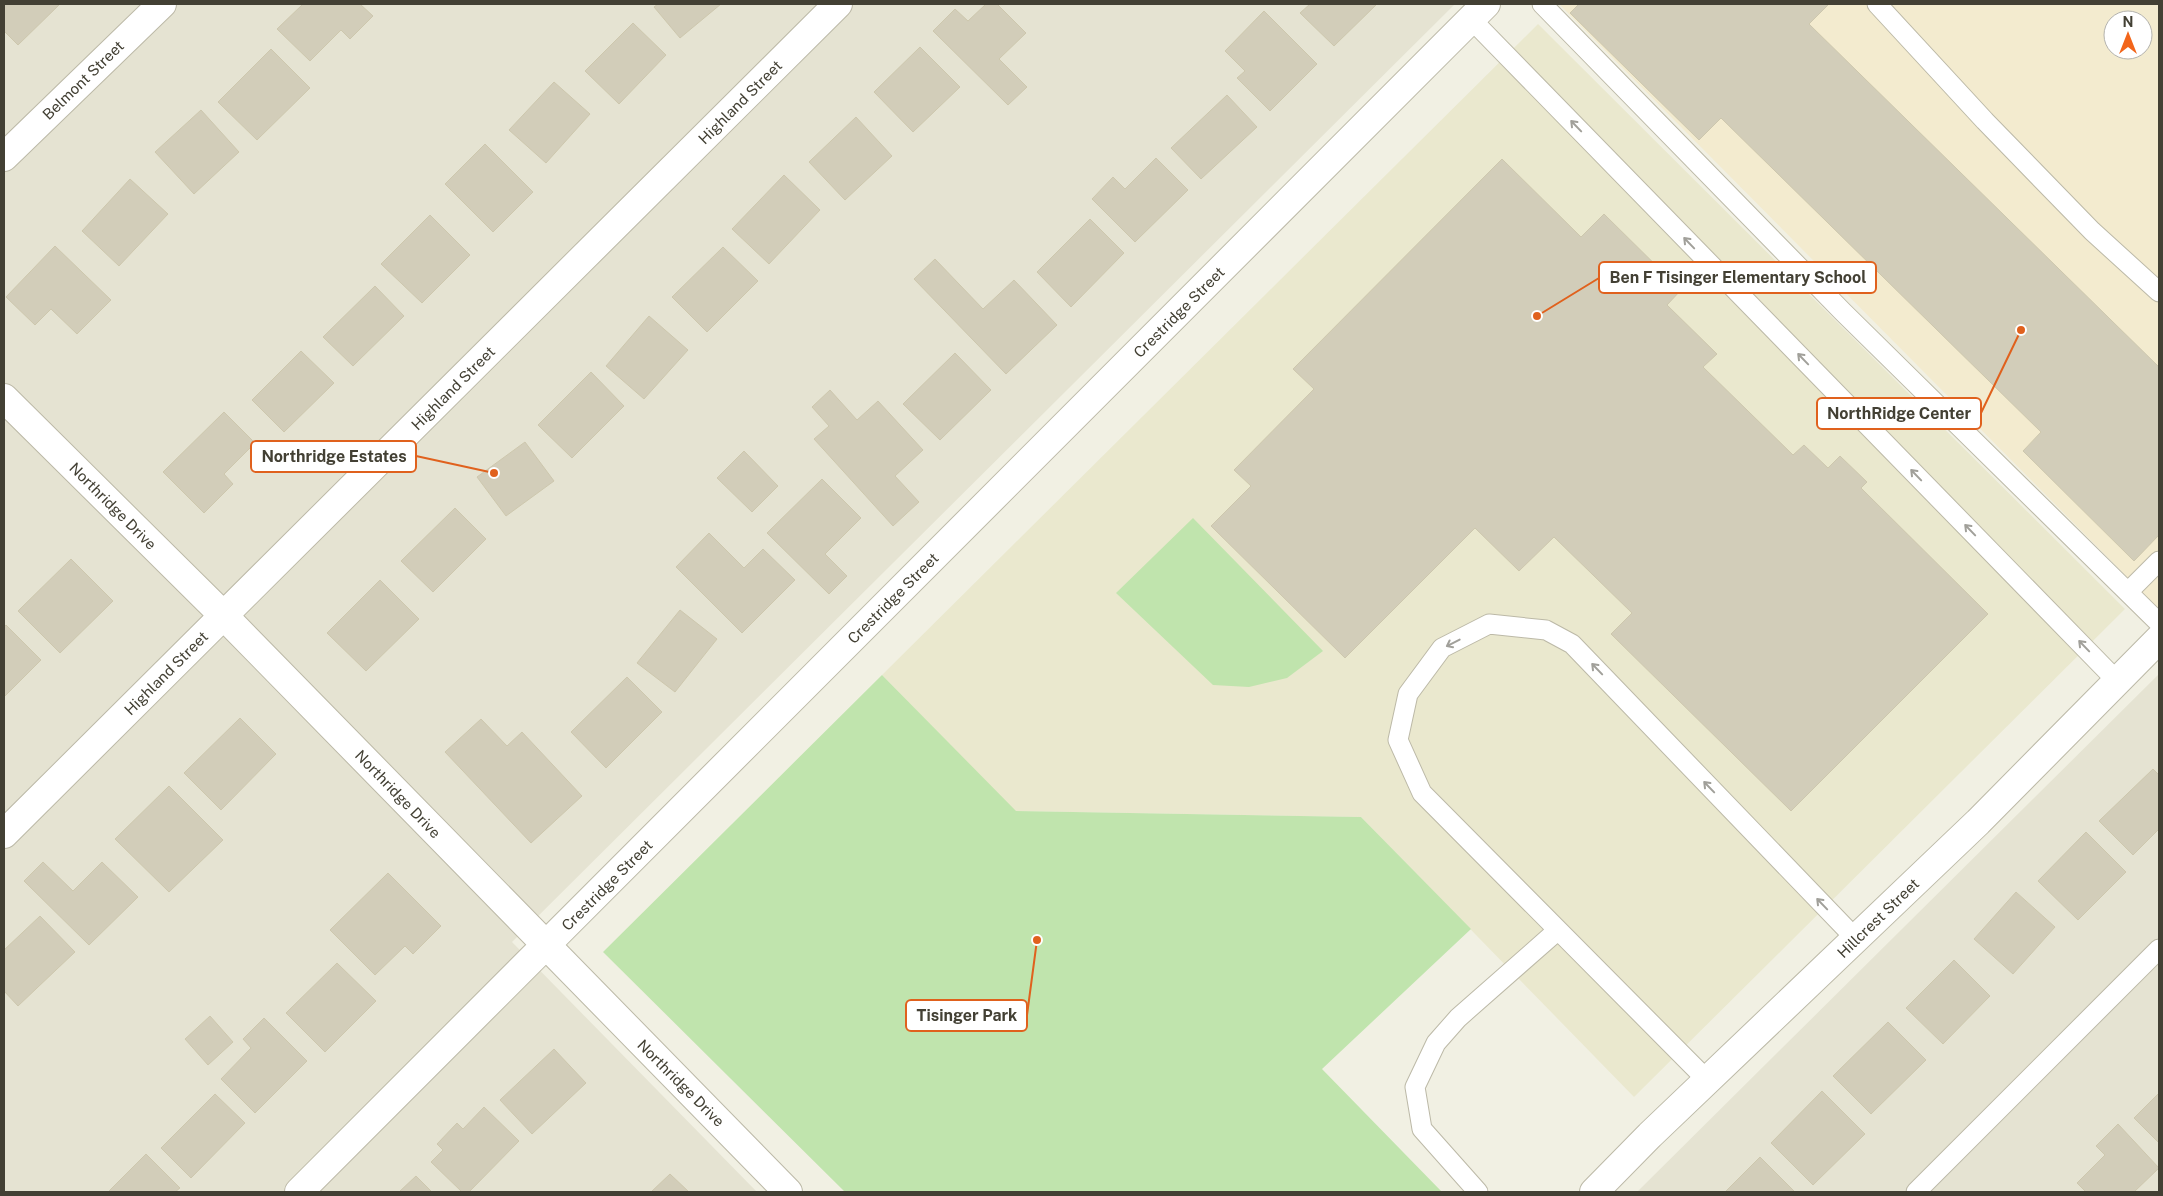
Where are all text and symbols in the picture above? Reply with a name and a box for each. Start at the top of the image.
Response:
north arrow [2103,10,2153,60]
text: N [2123,14,2133,30]
street label: Belmont Street [39,37,127,123]
street label: Highland Street [695,57,785,147]
one-way arrow [1570,120,1582,132]
one-way arrow [1683,236,1695,249]
callout: Ben F Tisinger Elementary School [1599,262,1876,293]
street label: Crestridge Street [1130,263,1228,361]
text: Ben F Tisinger Elementary School [1609,268,1867,287]
street label: Highland Street [408,343,498,433]
one-way arrow [1797,353,1809,365]
callout: NorthRidge Center [1817,398,1981,429]
text: NorthRidge Center [1827,404,1971,423]
callout: Northridge Estates [251,441,416,472]
text: Northridge Estates [261,447,407,466]
street label: Northridge Drive [66,459,160,553]
one-way arrow [1910,469,1923,481]
one-way arrow [1964,524,1976,536]
street label: Crestridge Street [844,549,942,647]
street label: Highland Street [121,628,211,718]
one-way arrow [1446,639,1461,648]
one-way arrow [2078,639,2090,652]
one-way arrow [1591,663,1603,676]
street label: Northridge Drive [352,747,444,841]
one-way arrow [1703,781,1715,793]
street label: Crestridge Street [558,836,656,934]
street label: Hillcrest Street [1834,875,1922,961]
one-way arrow [1816,898,1828,910]
callout: Tisinger Park [906,1000,1027,1031]
text: Tisinger Park [917,1006,1017,1025]
street label: Northridge Drive [634,1036,728,1130]

